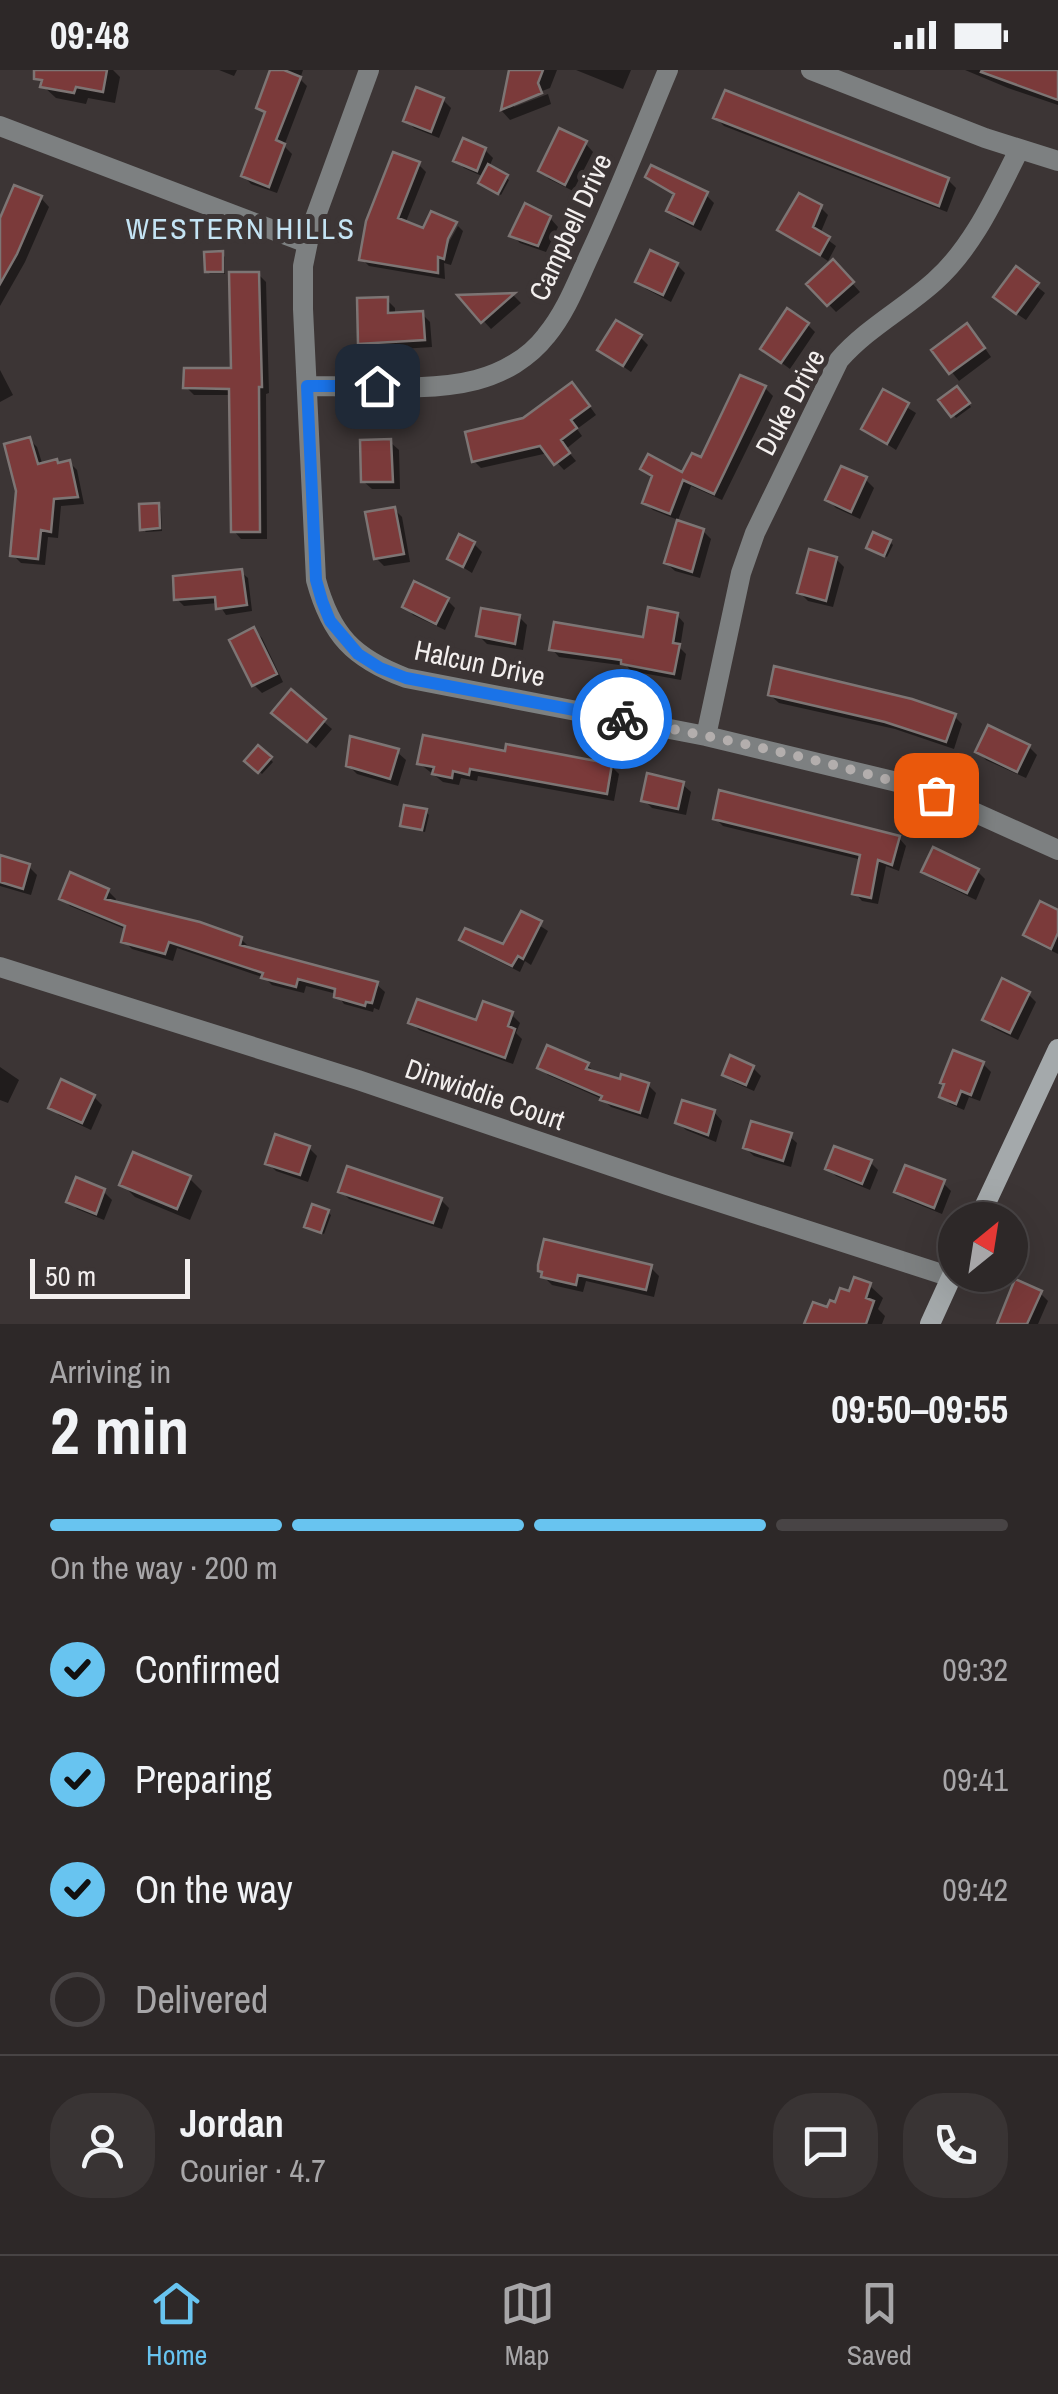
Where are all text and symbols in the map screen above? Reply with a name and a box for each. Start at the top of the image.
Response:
text: 09:48 [50,10,130,61]
street label: Campbell Drive [519,147,621,307]
district label: WESTERN HILLS [126,208,356,248]
street label: Duke Drive [746,342,834,462]
pin [335,344,420,429]
icon: home [350,359,405,414]
street label: Halcun Drive [411,631,549,695]
courier [572,669,672,769]
icon: bike [595,692,650,747]
pin [894,753,979,838]
icon: bag [909,768,964,823]
street label: Dinwiddie Court [400,1049,570,1139]
north arrow [938,1202,1028,1292]
map controls [938,1202,1028,1292]
scale bar [30,1254,190,1298]
text: 50 m [45,1257,96,1295]
text: Arriving in [50,1350,171,1393]
text: 09:50–09:55 [831,1384,1008,1435]
text: 2 min [50,1387,189,1474]
text: On the way · 200 m [50,1546,278,1589]
icon: check [50,1642,105,1697]
text: Confirmed [135,1644,280,1695]
text: 09:32 [942,1648,1008,1691]
icon: check [50,1752,105,1807]
text: Preparing [135,1754,272,1805]
text: 09:41 [942,1758,1008,1801]
icon: check [50,1862,105,1917]
text: On the way [135,1864,293,1915]
text: 09:42 [942,1868,1008,1911]
text: Delivered [135,1974,268,2025]
button: person [50,2093,155,2198]
button: chat [773,2093,878,2198]
button: phone [903,2093,1008,2198]
text: Jordan [180,2098,284,2149]
text: Courier · 4.7 [180,2149,326,2192]
tab: Home [146,2276,207,2374]
tab: Map [500,2276,555,2374]
tab: Saved [847,2276,912,2374]

